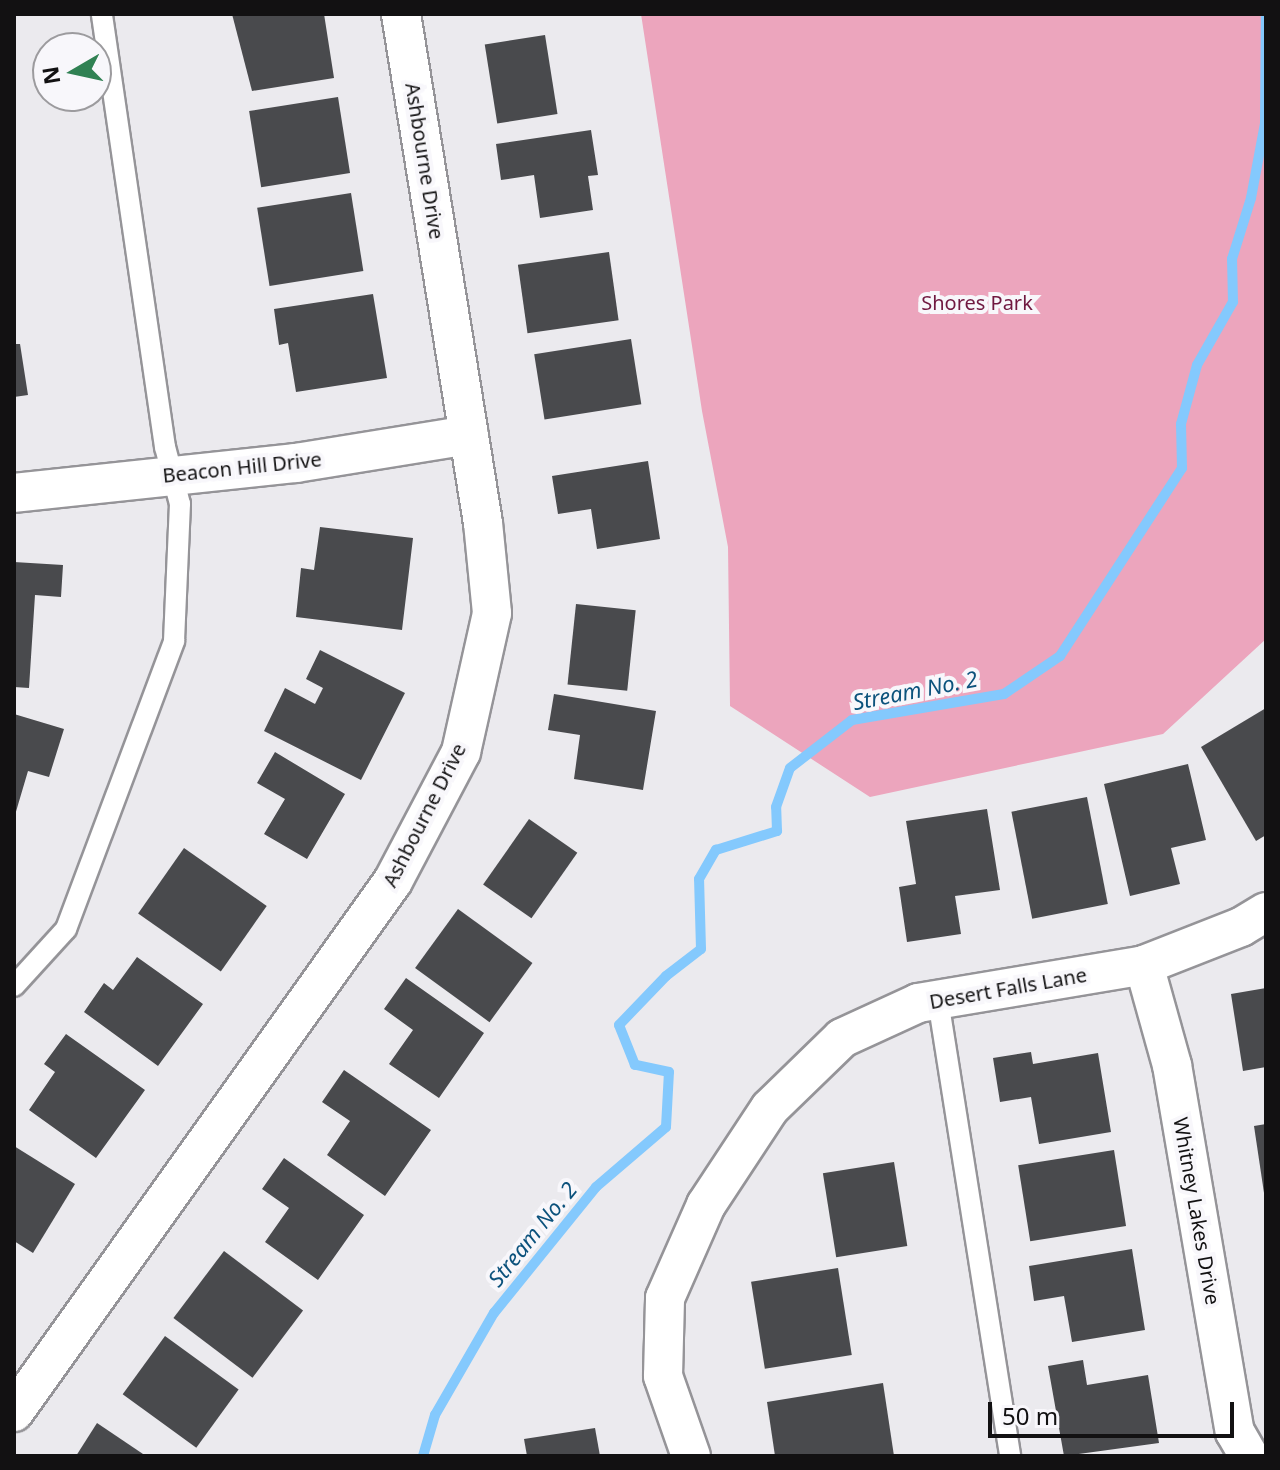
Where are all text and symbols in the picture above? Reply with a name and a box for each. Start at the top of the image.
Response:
north arrow [32,32,112,112]
text: N [34,64,66,87]
street label: Ashbourne Drive [401,81,449,241]
park label: Shores Park [921,290,1033,314]
street label: Beacon Hill Drive [161,447,323,487]
water label: Stream No. 2 [850,665,980,715]
street label: Ashbourne Drive [377,739,471,891]
street label: Desert Falls Lane [927,962,1089,1014]
street label: Whitney Lakes Drive [1169,1115,1225,1307]
water label: Stream No. 2 [482,1177,582,1291]
scale bar [992,1386,1238,1436]
text: 50 m [1002,1399,1058,1432]

